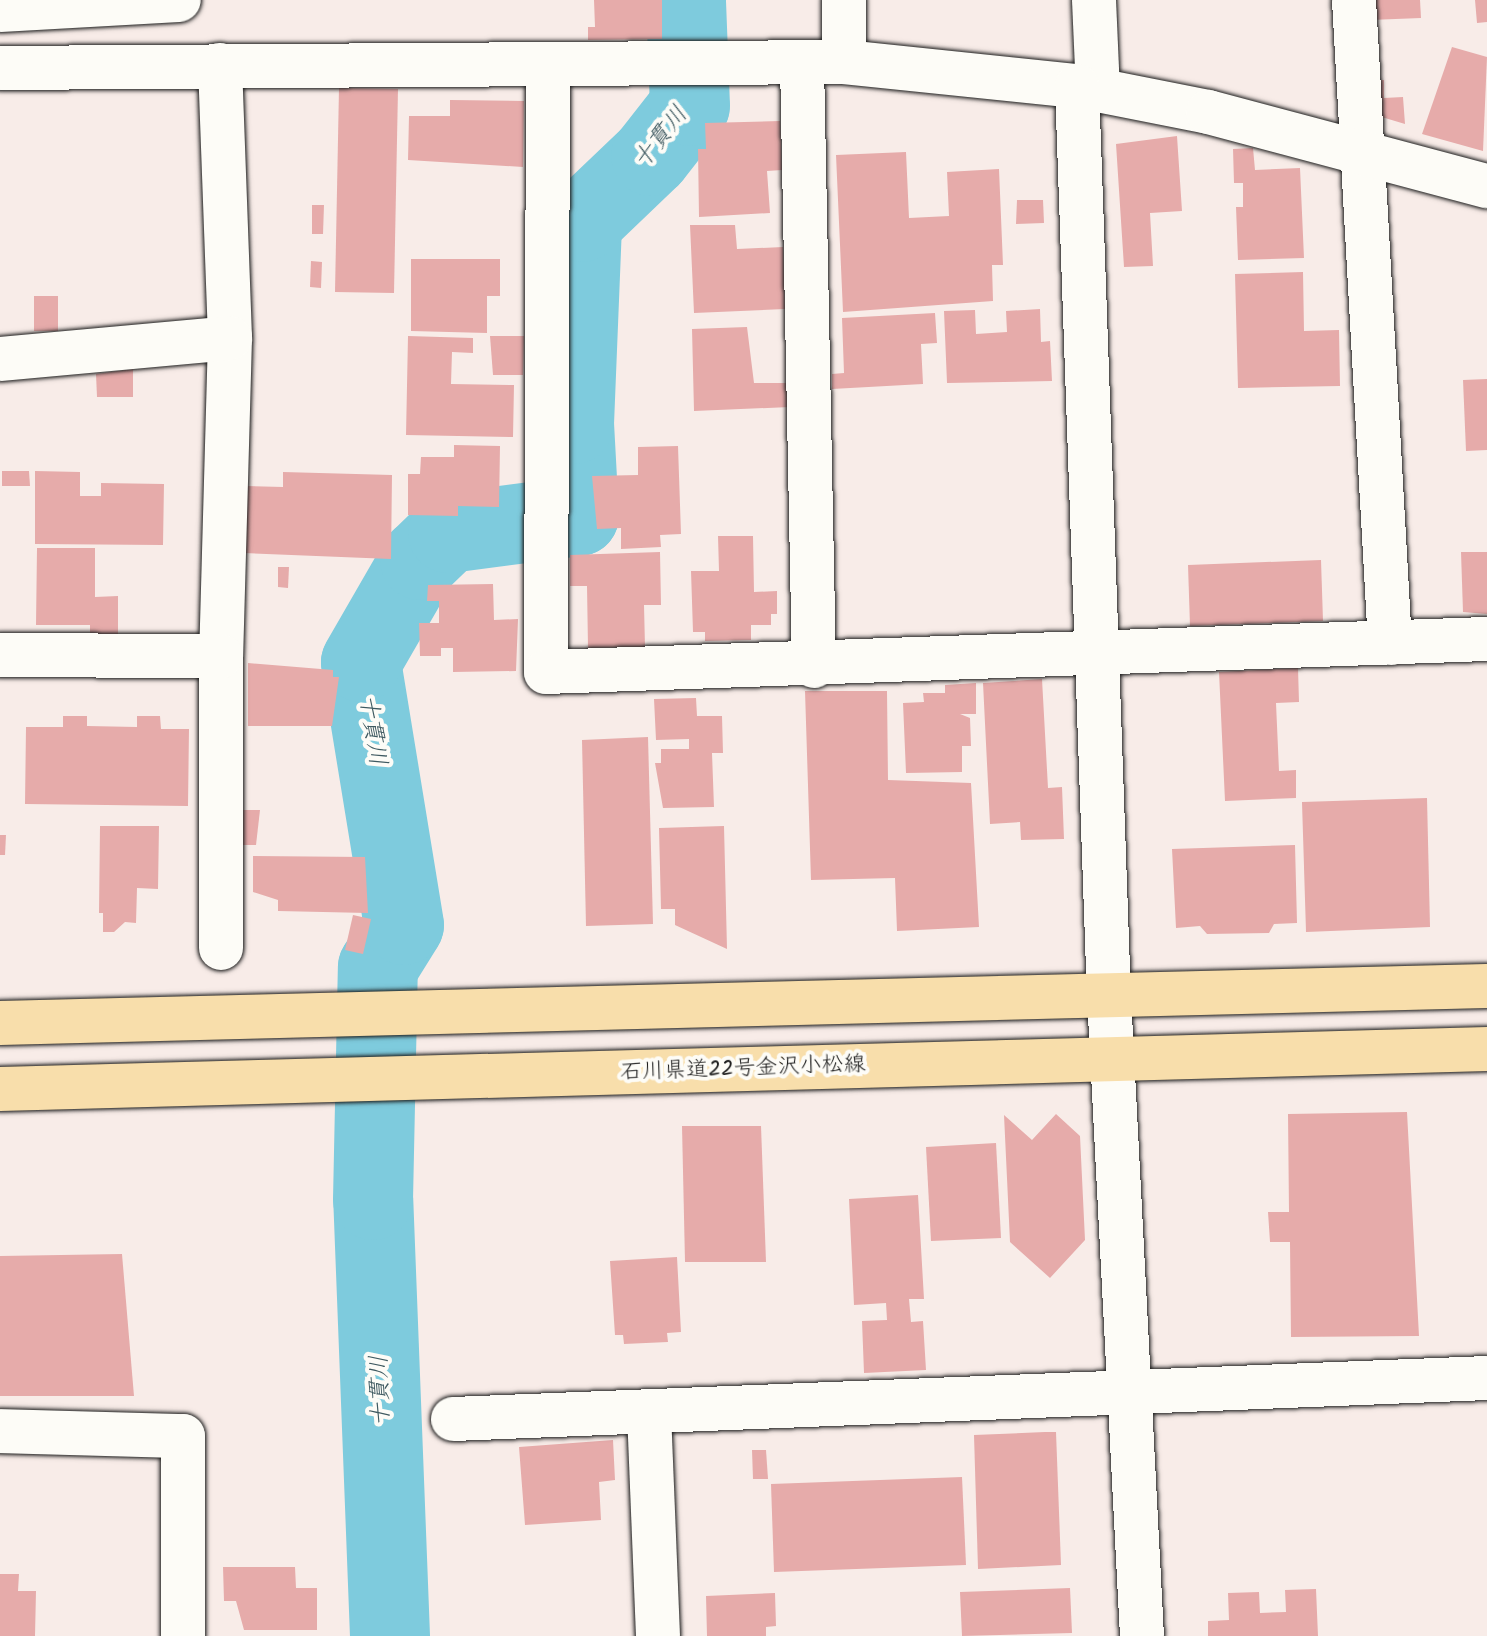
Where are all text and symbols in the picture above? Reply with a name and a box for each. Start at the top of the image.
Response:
water label: 十貫川 [627,101,695,175]
water label: 十貫川 [352,692,392,768]
street label: 石川県道22号金沢小松線 [620,1052,866,1086]
water label: 十貫川 [365,1355,397,1427]

